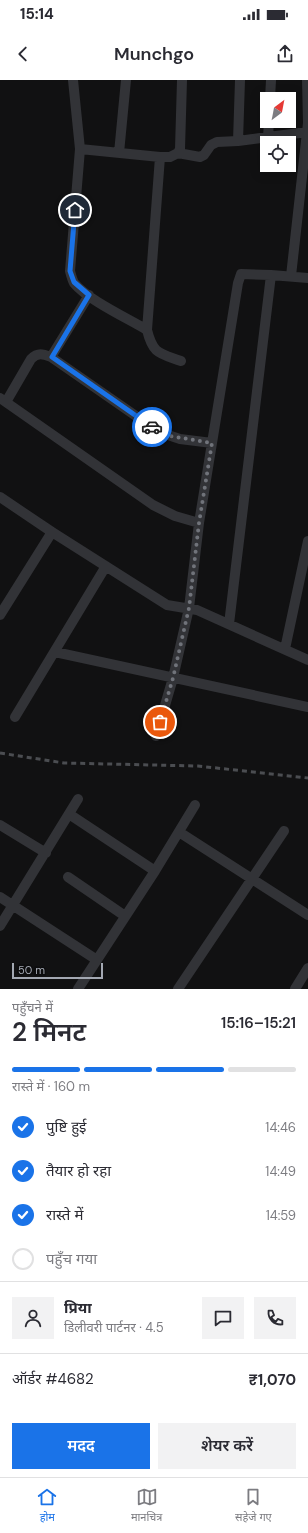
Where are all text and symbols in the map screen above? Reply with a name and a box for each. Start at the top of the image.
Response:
text: 15:14 [20,4,54,24]
text: Munchgo [114,42,194,66]
icon: back [12,43,34,65]
icon: share [274,43,296,65]
north arrow [260,92,296,128]
map controls [260,92,296,172]
button: locate [260,136,296,172]
pin [58,193,92,227]
icon: home [64,199,86,221]
courier [132,407,172,447]
icon: car [141,416,163,438]
pin [143,705,177,739]
icon: bag [149,711,171,733]
scale bar [12,961,103,980]
text: 50 m [18,963,45,977]
text: पहुँचने में [12,999,53,1016]
text: 15:16–15:21 [221,1013,296,1033]
text: 2 मिनट [12,1015,86,1049]
text: रास्ते में · 160 m [12,1078,90,1095]
icon: check [12,1116,34,1138]
text: पुष्टि हुई [46,1117,87,1137]
text: 14:46 [265,1119,296,1136]
icon: check [12,1160,34,1182]
text: तैयार हो रहा [46,1161,111,1181]
text: 14:49 [265,1163,296,1180]
icon: check [12,1204,34,1226]
text: रास्ते में [46,1205,83,1225]
text: 14:59 [266,1207,296,1224]
text: पहुँच गया [46,1249,97,1269]
button: person [12,1297,54,1339]
button: chat [202,1297,244,1339]
button: phone [254,1297,296,1339]
text: प्रिया [64,1298,92,1318]
text: डिलीवरी पार्टनर · 4.5 [64,1319,164,1336]
text: ऑर्डर #4682 [12,1369,94,1389]
text: ₹1,070 [249,1370,296,1390]
button: मदद [12,1423,150,1469]
button: शेयर करें [158,1423,296,1469]
tab: होम [36,1486,58,1525]
tab: मानचित्र [131,1486,162,1525]
tab: सहेजे गए [235,1486,272,1525]

